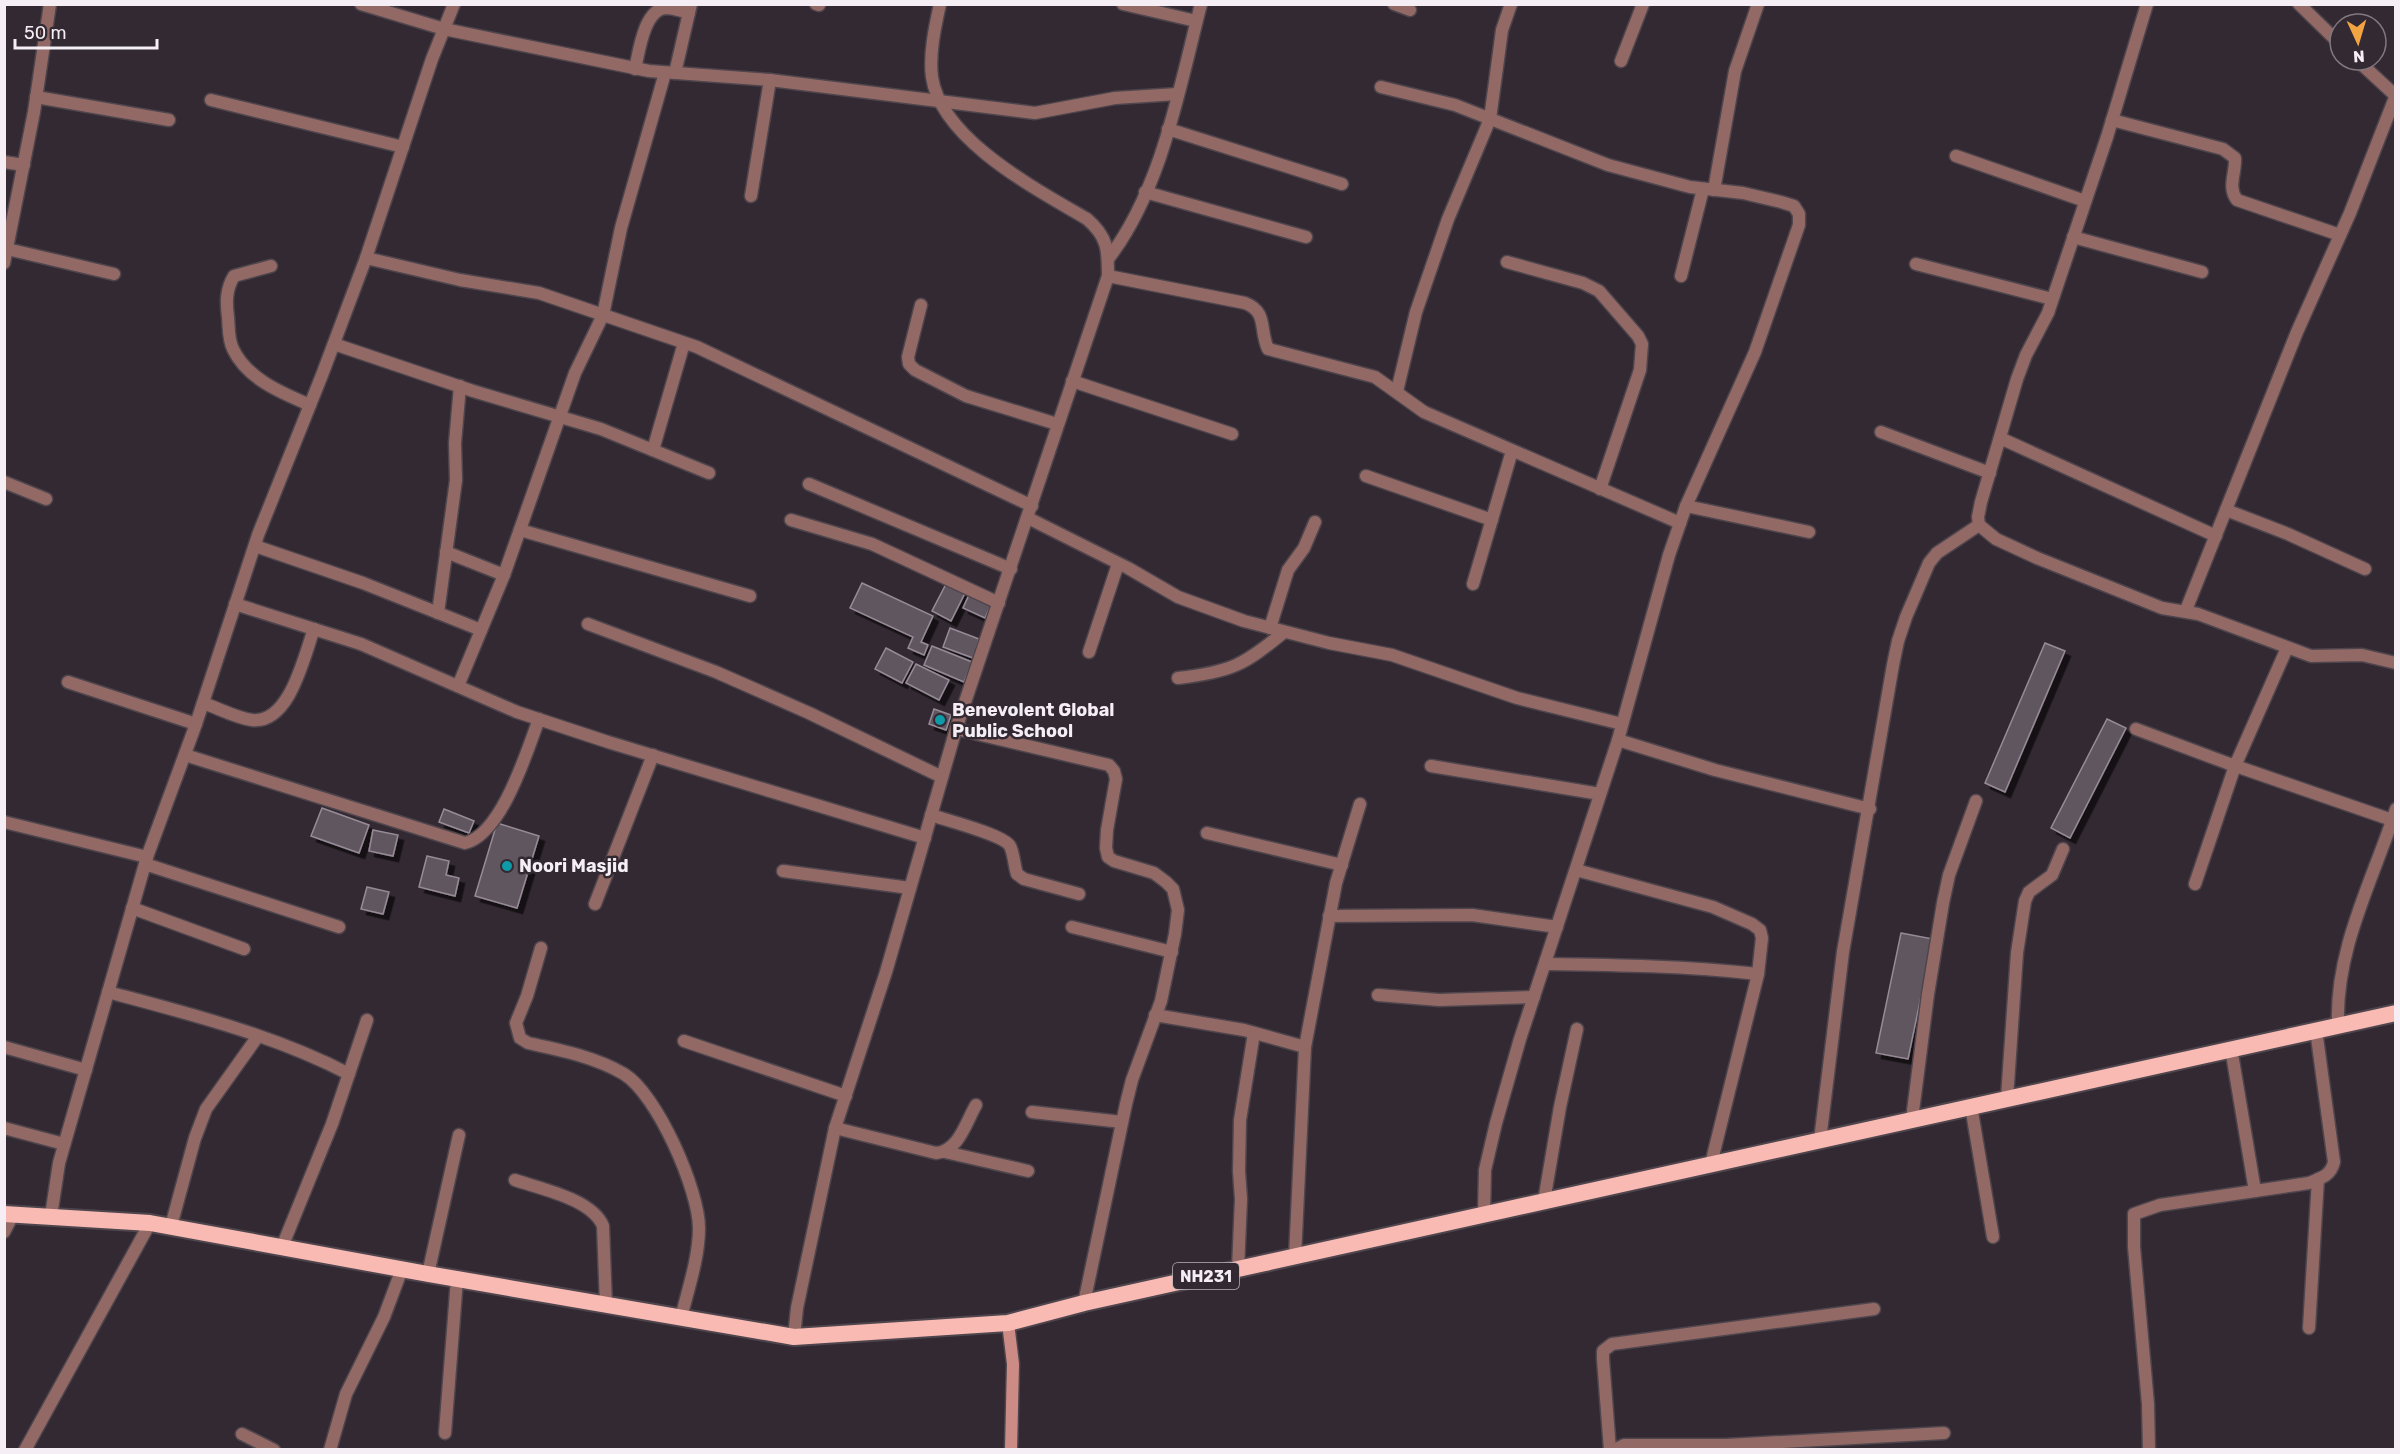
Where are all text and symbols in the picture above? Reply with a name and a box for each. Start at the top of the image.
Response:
scale bar [15,12,158,50]
north arrow [2328,12,2388,72]
text: 50 m [24,22,67,44]
text: N [2353,47,2365,66]
place label: Benevolent Global Public School [952,699,1114,742]
marker: Benevolent Global Public School [933,713,947,727]
place label: Noori Masjid [519,855,629,877]
marker: Noori Masjid [500,859,514,873]
road number: NH231 [1173,1263,1239,1289]

